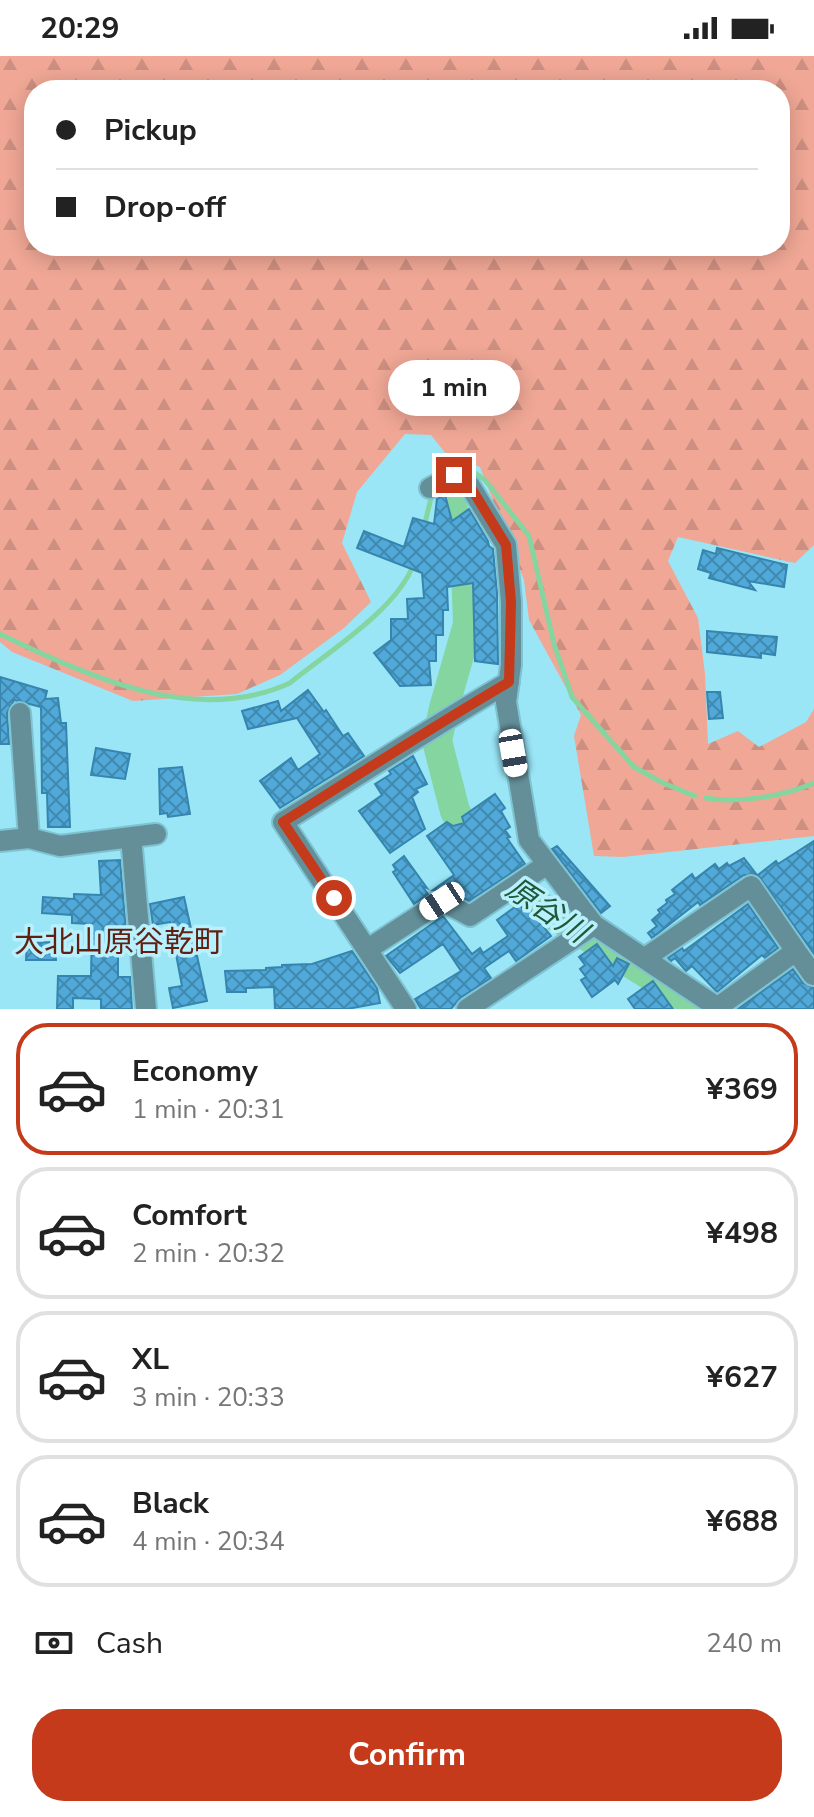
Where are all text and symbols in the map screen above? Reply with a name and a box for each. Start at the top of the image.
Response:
text: 20:29 [40,8,119,49]
text: Pickup [104,110,197,151]
text: Drop-off [104,187,226,228]
callout: 1 min [388,359,520,415]
text: 1 min [420,370,488,405]
route end [436,457,472,493]
car [497,727,529,779]
water label: 原谷川 [498,868,598,954]
car [415,878,469,924]
route start [316,880,352,916]
district label: 大北山原谷乾町 [14,922,224,963]
text: Economy [132,1051,258,1092]
icon: car [36,1053,108,1125]
text: ¥369 [706,1069,778,1110]
text: 1 min · 20:31 [132,1092,285,1127]
text: Comfort [132,1195,247,1236]
icon: car [36,1197,108,1269]
text: ¥498 [706,1213,778,1254]
text: 2 min · 20:32 [132,1236,285,1271]
text: XL [132,1339,169,1380]
icon: car [36,1341,108,1413]
text: ¥627 [706,1357,778,1398]
text: 3 min · 20:33 [132,1380,285,1415]
text: Black [132,1483,209,1524]
icon: car [36,1485,108,1557]
text: ¥688 [706,1501,778,1542]
text: 4 min · 20:34 [132,1524,285,1559]
icon: cash [32,1621,76,1665]
text: Cash [96,1623,163,1664]
text: 240 m [706,1626,782,1661]
button: Confirm [32,1709,782,1801]

